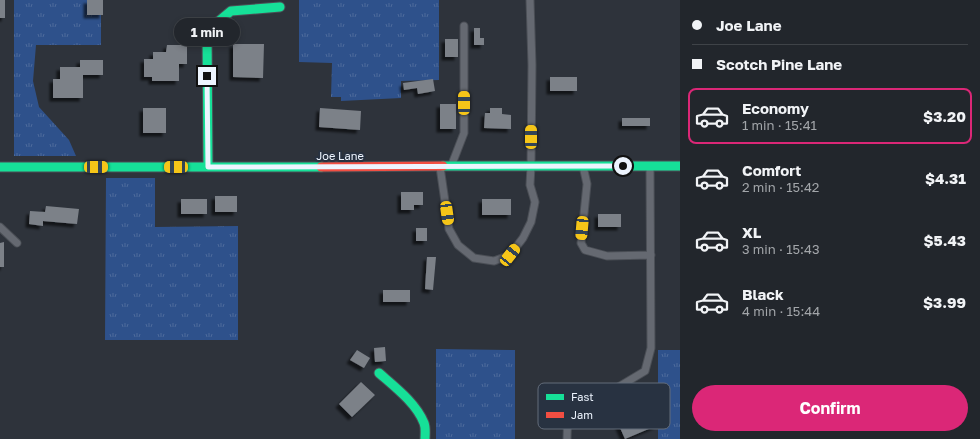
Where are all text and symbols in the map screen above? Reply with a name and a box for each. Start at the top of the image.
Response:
text: Joe Lane [716,16,781,34]
callout: 1 min [174,18,240,46]
text: 1 min [191,24,223,40]
text: Scotch Pine Lane [716,55,842,73]
route end [198,67,216,85]
car [458,91,470,115]
icon: car [694,98,730,134]
text: Economy [742,99,809,117]
text: $3.20 [923,107,966,125]
text: 1 min · 15:41 [742,117,817,133]
car [525,125,537,149]
street label: Joe Lane [316,149,364,162]
route start [614,157,632,175]
icon: car [694,160,730,196]
car [84,161,108,173]
car [164,161,188,173]
text: Comfort [742,161,801,179]
text: $4.31 [925,169,966,187]
text: 2 min · 15:42 [742,179,819,195]
car [439,200,455,226]
car [575,216,589,240]
icon: car [694,222,730,258]
text: XL [742,223,761,241]
text: $5.43 [923,231,966,249]
text: 3 min · 15:43 [742,241,820,257]
car [498,242,522,268]
icon: car [694,284,730,320]
text: Black [742,285,784,303]
text: $3.99 [923,293,966,311]
text: 4 min · 15:44 [742,303,820,319]
legend [538,383,670,429]
button: Confirm [692,385,968,431]
text: Fast [571,390,594,403]
text: Jam [571,408,593,421]

